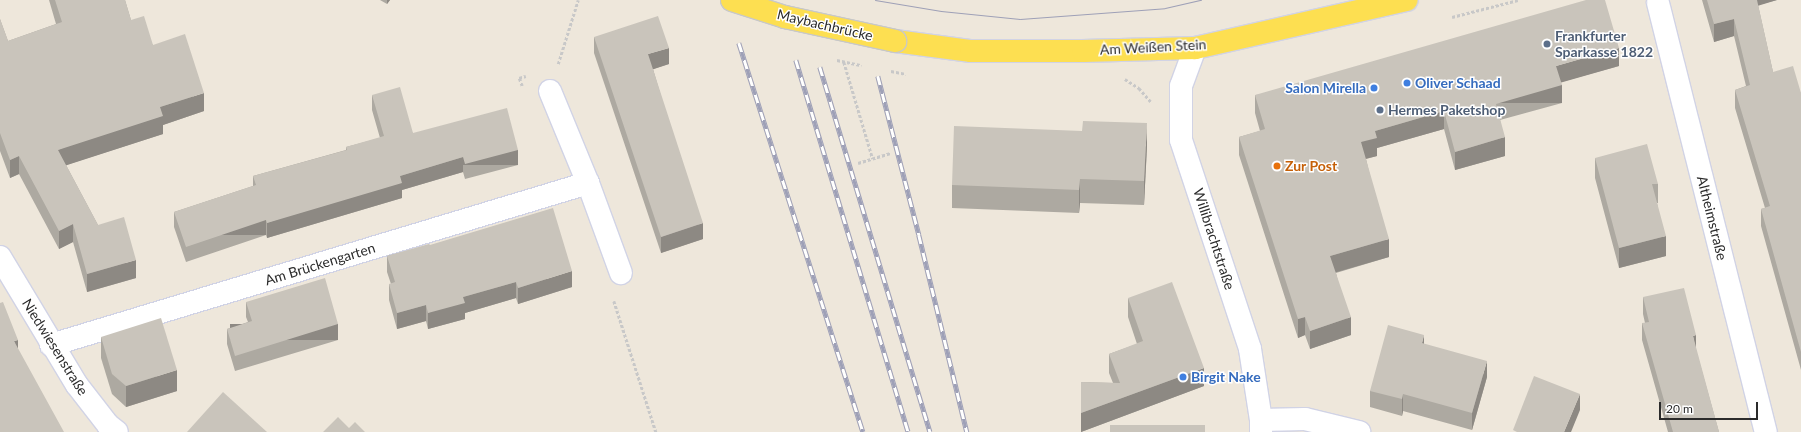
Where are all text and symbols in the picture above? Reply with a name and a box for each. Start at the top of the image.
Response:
street label: Maybachbrücke [776,6,874,44]
place label: Frankfurter Sparkasse 1822 [1555,28,1653,60]
street label: Am Weißen Stein [1099,36,1207,58]
marker: Frankfurter Sparkasse 1822 [1542,39,1552,49]
place label: Oliver Schaad [1415,75,1501,91]
marker: Oliver Schaad [1402,78,1412,88]
place label: Salon Mirella [1285,80,1366,96]
marker: Salon Mirella [1369,83,1379,93]
place label: Hermes Paketshop [1388,102,1505,118]
marker: Hermes Paketshop [1375,105,1385,115]
place label: Zur Post [1285,158,1337,174]
marker: Zur Post [1272,161,1282,171]
street label: Altheimstraße [1693,174,1731,262]
street label: Willibrachtstraße [1190,186,1238,292]
street label: Am Brückengarten [263,239,377,289]
street label: Niedwiesenstraße [19,296,91,398]
place label: Birgit Nake [1191,369,1261,385]
marker: Birgit Nake [1178,372,1188,382]
scale bar [1661,394,1760,420]
text: 20 m [1666,401,1693,416]

